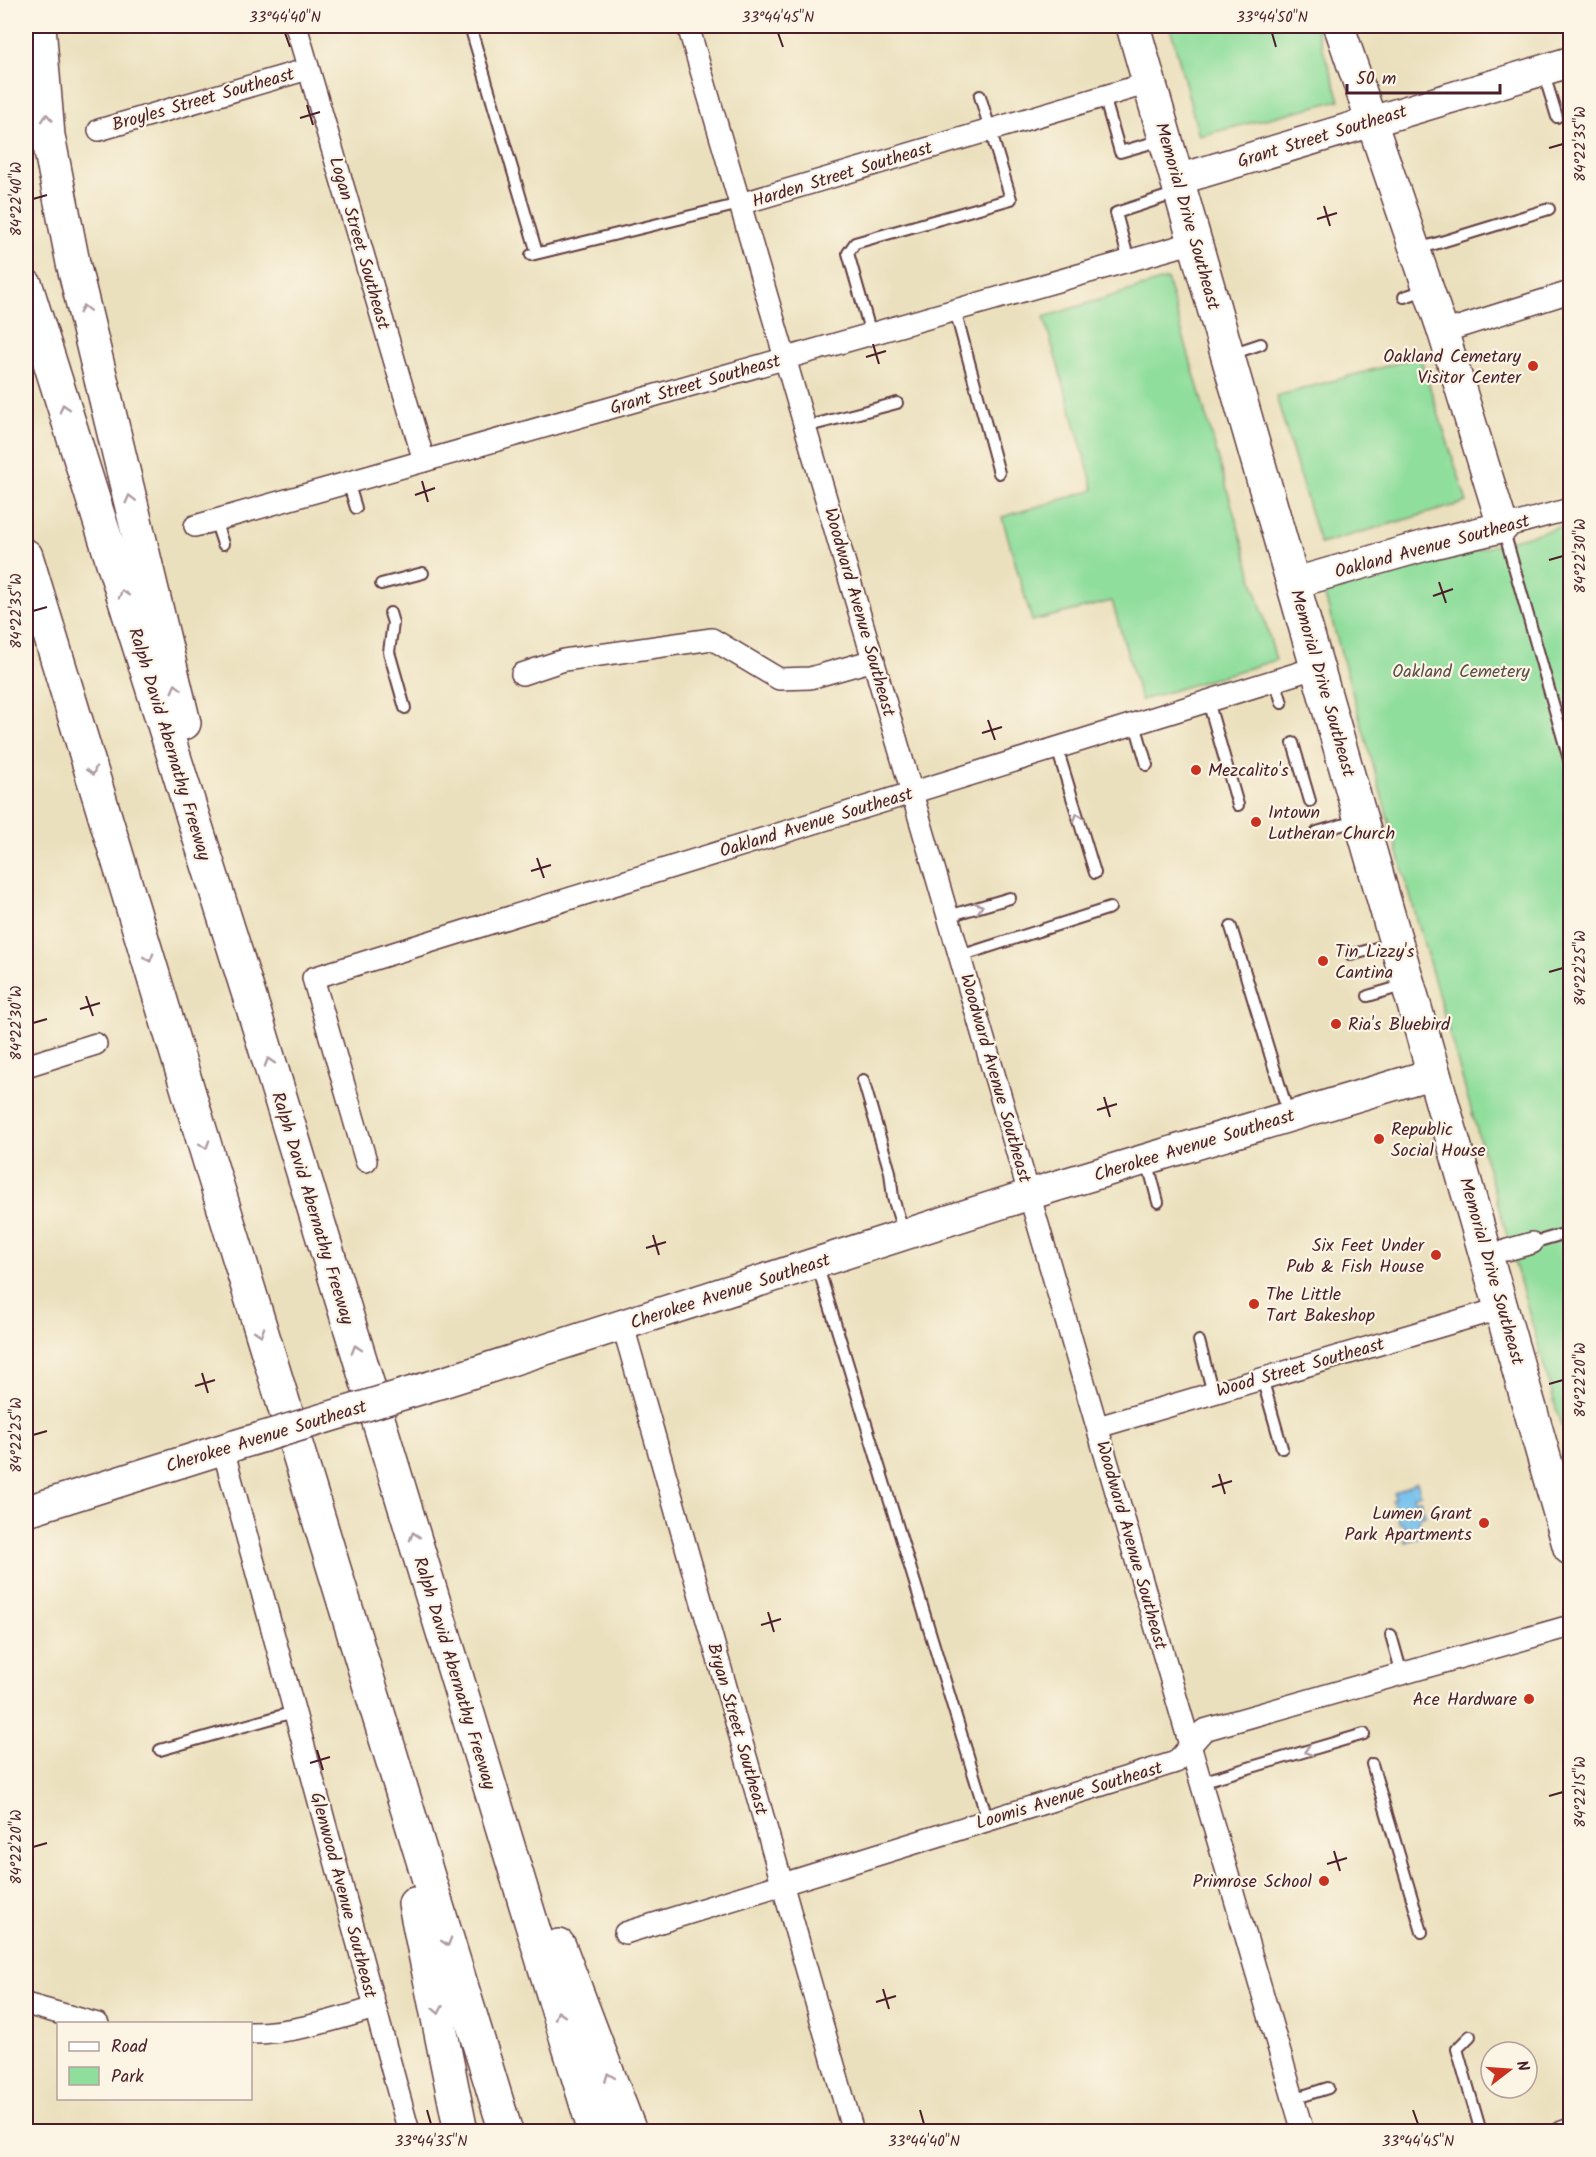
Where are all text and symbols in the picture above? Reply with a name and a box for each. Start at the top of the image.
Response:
text: 33°44'40"N [249,6,321,30]
text: 33°44'45"N [742,6,814,30]
text: 33°44'50"N [1236,6,1308,30]
scale bar [1347,57,1500,95]
street label: Broyles Street Southeast [109,60,299,140]
text: 50 m [1356,65,1396,94]
street label: Grant Street Southeast [1234,98,1412,177]
text: 84°22'35"W [1569,106,1593,182]
one-way arrow [41,114,54,123]
street label: Memorial Drive Southeast [1146,119,1228,315]
street label: Harden Street Southeast [749,134,937,217]
street label: Logan Street Southeast [320,153,397,334]
text: 84°22'40"W [5,162,29,236]
one-way arrow [78,305,91,315]
place label: Oakland Cemetary Visitor Center [1383,343,1522,393]
street label: Grant Street Southeast [607,347,785,424]
marker: Oakland Cemetary Visitor Center [1526,359,1540,373]
one-way arrow [59,403,71,414]
one-way arrow [124,494,137,504]
street label: Woodward Avenue Southeast [815,504,903,721]
street label: Oakland Avenue Southeast [1332,507,1534,587]
text: 84°22'30"W [1569,518,1593,593]
text: 84°22'35"W [5,573,29,649]
street label: Memorial Drive Southeast [1281,586,1363,782]
one-way arrow [117,589,130,600]
street label: Ralph David Abernathy Freeway [119,624,218,865]
park label: Oakland Cemetery [1392,658,1530,687]
one-way arrow [170,684,183,694]
place label: Mezcalito's [1208,757,1289,786]
marker: Mezcalito's [1189,763,1203,777]
one-way arrow [85,765,97,776]
street label: Oakland Avenue Southeast [716,780,918,867]
place label: Intown Lutheran Church [1268,799,1395,849]
one-way arrow [1073,812,1085,823]
marker: Intown Lutheran Church [1249,815,1263,829]
one-way arrow [973,902,984,914]
text: 84°22'25"W [1569,930,1593,1006]
place label: Tin Lizzy's Cantina [1335,938,1415,988]
one-way arrow [142,952,154,963]
marker: Tin Lizzy's Cantina [1316,954,1330,968]
street label: Woodward Avenue Southeast [951,970,1039,1187]
text: 84°22'30"W [5,985,29,1060]
place label: Ria's Bluebird [1348,1011,1451,1040]
marker: Ria's Bluebird [1329,1017,1343,1031]
one-way arrow [264,1057,276,1068]
street label: Ralph David Abernathy Freeway [262,1088,361,1329]
street label: Cherokee Avenue Southeast [1090,1102,1300,1191]
place label: Republic Social House [1391,1116,1486,1166]
marker: Republic Social House [1372,1132,1386,1146]
one-way arrow [198,1139,210,1150]
street label: Memorial Drive Southeast [1450,1174,1532,1370]
place label: Six Feet Under Pub & Fish House [1286,1232,1425,1282]
street label: Cherokee Avenue Southeast [627,1246,835,1338]
marker: Six Feet Under Pub & Fish House [1429,1248,1443,1262]
place label: The Little Tart Bakeshop [1266,1281,1375,1331]
marker: The Little Tart Bakeshop [1247,1297,1261,1311]
one-way arrow [253,1326,265,1337]
street label: Wood Street Southeast [1213,1330,1389,1406]
text: 84°22'20"W [1569,1342,1593,1417]
one-way arrow [351,1344,363,1355]
street label: Cherokee Avenue Southeast [162,1393,372,1482]
text: 84°22'25"W [5,1397,29,1473]
street label: Woodward Avenue Southeast [1087,1437,1175,1654]
place label: Lumen Grant Park Apartments [1345,1500,1473,1550]
marker: Lumen Grant Park Apartments [1477,1516,1491,1530]
one-way arrow [408,1531,421,1542]
street label: Ralph David Abernathy Freeway [404,1553,503,1794]
street label: Bryan Street Southeast [698,1640,775,1820]
place label: Ace Hardware [1413,1686,1517,1715]
marker: Ace Hardware [1522,1692,1536,1706]
one-way arrow [1303,1744,1313,1756]
street label: Loomis Avenue Southeast [972,1754,1167,1839]
text: 84°22'15"W [1569,1756,1593,1828]
street label: Glenwood Avenue Southeast [301,1789,384,2003]
text: 84°22'20"W [5,1809,29,1884]
place label: Primrose School [1193,1868,1313,1897]
marker: Primrose School [1317,1874,1331,1888]
one-way arrow [440,1936,452,1947]
one-way arrow [431,2004,444,2014]
one-way arrow [554,2010,566,2021]
legend [57,2022,252,2100]
text: Road [111,2033,148,2062]
north arrow [1479,2040,1539,2100]
text: N [1508,2058,1535,2075]
text: Park [111,2063,144,2092]
one-way arrow [604,2072,616,2083]
text: 33°44'35"N [395,2130,467,2154]
text: 33°44'40"N [888,2130,960,2154]
text: 33°44'45"N [1382,2130,1454,2154]

